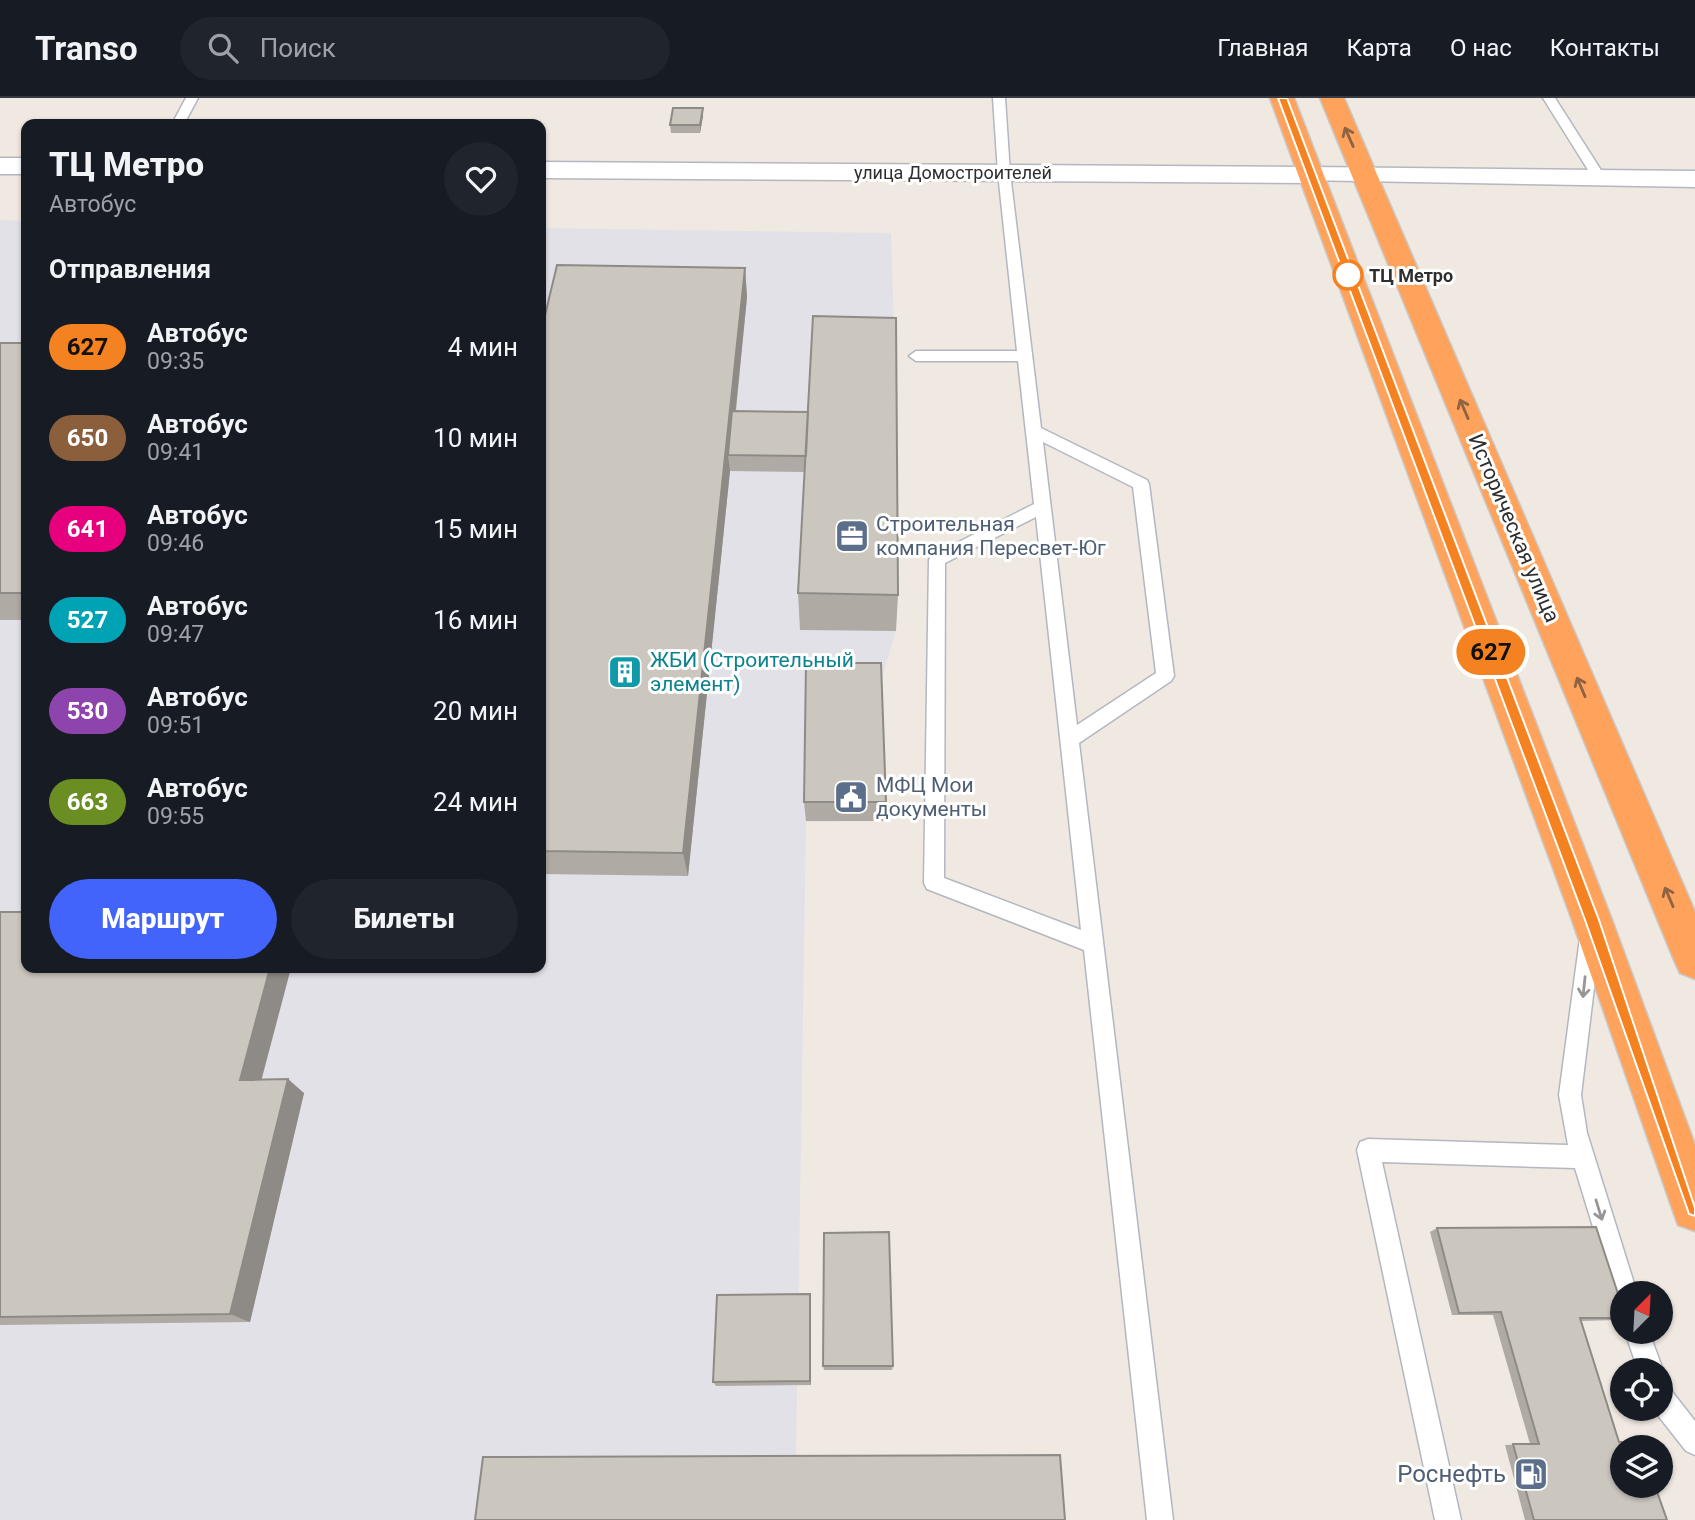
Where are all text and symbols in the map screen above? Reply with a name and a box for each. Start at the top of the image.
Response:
search box [180,17,670,80]
text: Transo [35,29,138,68]
icon: search [204,29,242,67]
text: Поиск [260,33,336,63]
text: Главная [1217,34,1308,62]
text: Карта [1346,34,1412,62]
text: О нас [1450,34,1512,62]
text: Контакты [1550,34,1660,62]
one-way arrow [1342,127,1355,148]
button: heart [444,142,518,216]
text: ТЦ Метро [49,145,204,184]
street label: улица Домостроителей [854,162,1052,183]
text: Автобус [49,191,136,218]
text: Отправления [49,254,211,284]
marker: ТЦ Метро [1333,260,1363,290]
place label: ТЦ Метро [1369,265,1453,286]
text: Автобус [147,318,248,348]
text: 4 мин [448,332,518,362]
text: 627 [67,333,108,361]
text: 09:35 [147,348,204,375]
one-way arrow [1457,399,1470,421]
text: Автобус [147,409,248,439]
text: 10 мин [433,423,518,453]
text: 650 [67,424,108,452]
street label: Историческая улица [1463,430,1565,626]
text: 09:41 [147,439,204,466]
text: Автобус [147,500,248,530]
place label: Строительная компания Пересвет-Юг [876,512,1106,560]
text: 15 мин [433,514,518,544]
text: 641 [67,515,108,543]
office icon: Строительная компания Пересвет-Юг [833,517,871,555]
text: 09:46 [147,530,204,557]
text: Автобус [147,591,248,621]
text: 16 мин [433,605,518,635]
text: 527 [67,606,108,634]
text: 09:47 [147,621,204,648]
line badge: 627 [1451,629,1531,675]
text: 627 [1470,638,1512,666]
place label: ЖБИ (Строительный элемент) [650,648,854,696]
building icon: ЖБИ (Строительный элемент) [606,653,644,691]
one-way arrow [1573,677,1586,698]
text: Автобус [147,682,248,712]
text: 20 мин [433,696,518,726]
text: 530 [67,697,108,725]
text: 09:51 [147,712,204,739]
text: Автобус [147,773,248,803]
place label: МФЦ Мои документы [876,773,987,821]
public building icon: МФЦ Мои документы [832,778,870,816]
text: 24 мин [433,787,518,817]
text: 663 [67,788,108,816]
text: 09:55 [147,803,204,830]
button: Маршрут [49,879,277,959]
button: Билеты [291,879,518,959]
one-way arrow [1661,886,1674,908]
one-way arrow [1578,976,1591,998]
one-way arrow [1594,1199,1607,1221]
north arrow [1610,1281,1673,1344]
map controls [1610,1281,1673,1498]
button: locate [1610,1358,1673,1421]
button: layers [1610,1435,1673,1498]
fuel station icon: Роснефть [1512,1455,1550,1493]
place label: Роснефть [1397,1460,1506,1488]

